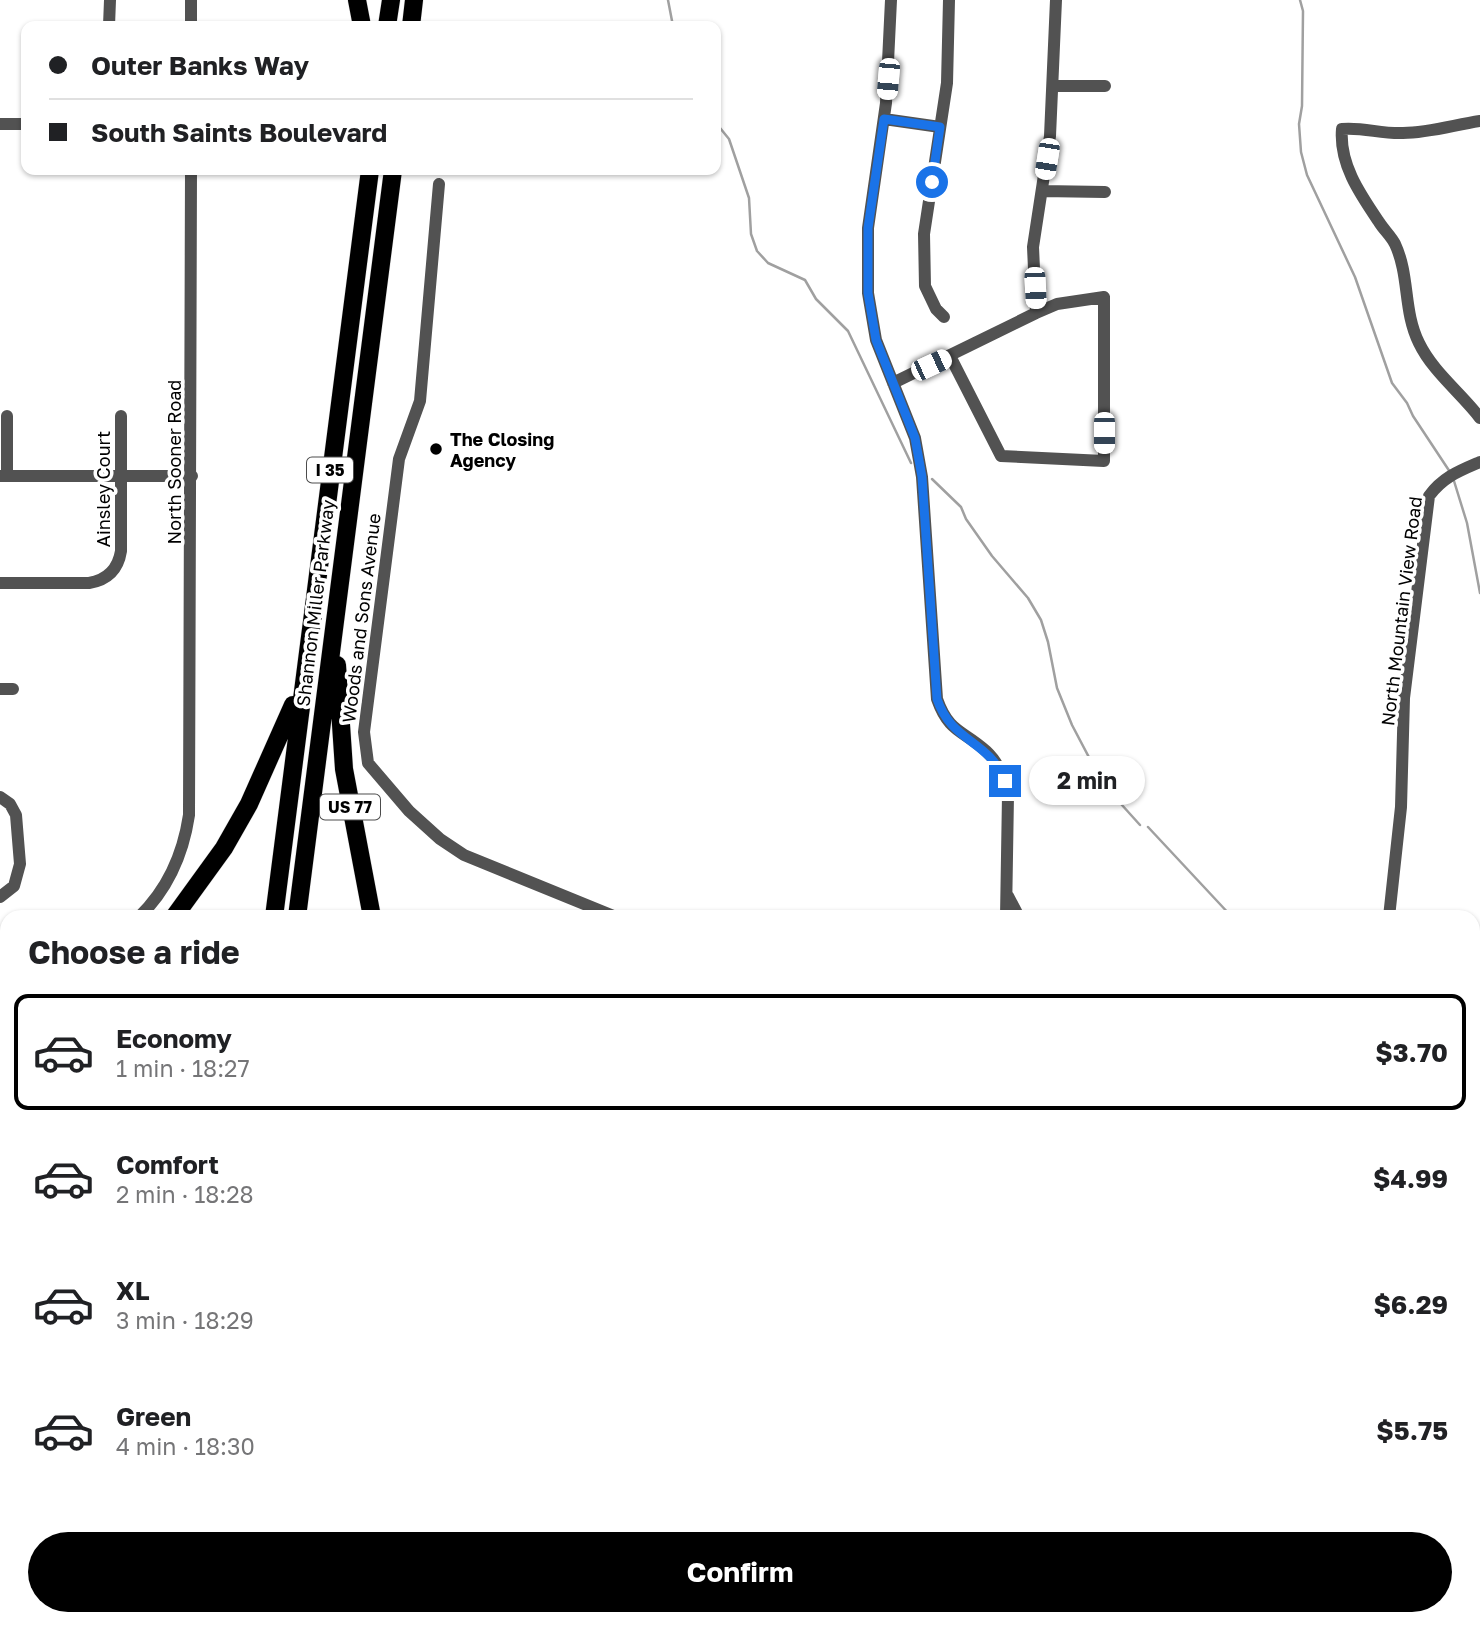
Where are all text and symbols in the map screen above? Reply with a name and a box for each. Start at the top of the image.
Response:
text: Outer Banks Way [91,50,309,81]
car [876,57,901,101]
text: South Saints Boulevard [91,117,387,148]
car [1034,137,1061,181]
route start [916,166,948,198]
car [1024,266,1047,310]
car [908,347,955,383]
street label: North Sooner Road [163,380,185,544]
car [1094,412,1115,454]
place label: The Closing Agency [450,428,554,471]
street label: Ainsley Court [92,431,114,547]
marker: The Closing Agency [428,441,444,457]
road number: I 35 [307,457,353,482]
street label: North Mountain View Road [1376,495,1426,727]
street label: Shannon Miller Parkway [291,498,339,708]
street label: Woods and Sons Avenue [337,512,385,724]
callout: 2 min [1030,756,1145,806]
route end [989,765,1021,797]
text: 2 min [1057,766,1117,794]
road number: US 77 [320,794,380,820]
text: Choose a ride [28,933,240,971]
icon: car [32,1021,95,1084]
text: Economy [116,1023,232,1054]
text: $3.70 [1375,1037,1448,1068]
text: 1 min · 18:27 [116,1054,250,1082]
icon: car [32,1147,95,1210]
text: Comfort [116,1149,219,1180]
text: $4.99 [1373,1163,1448,1194]
text: 2 min · 18:28 [116,1180,254,1208]
icon: car [32,1273,95,1336]
text: XL [116,1275,150,1306]
text: $6.29 [1373,1289,1448,1320]
text: 3 min · 18:29 [116,1306,254,1334]
icon: car [32,1399,95,1462]
text: Green [116,1401,191,1432]
text: $5.75 [1376,1415,1448,1446]
text: 4 min · 18:30 [116,1432,255,1460]
button: Confirm [28,1532,1452,1612]

